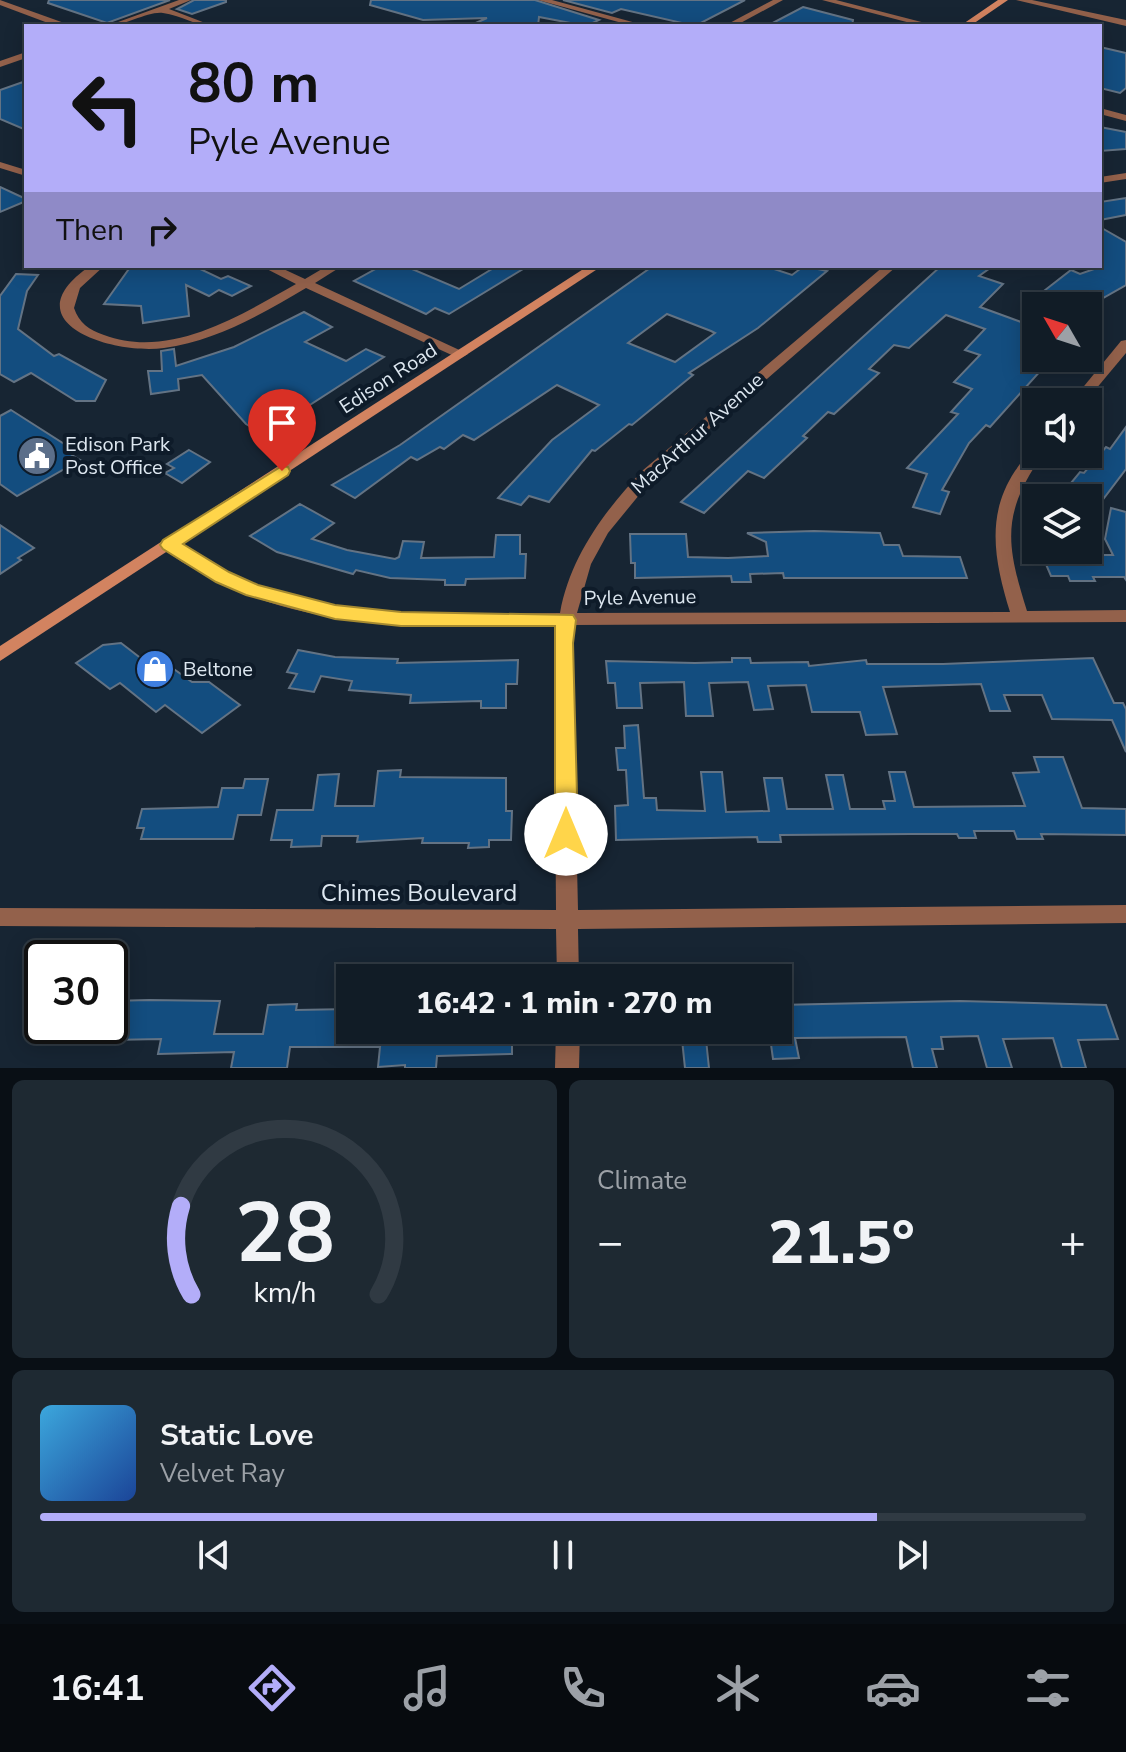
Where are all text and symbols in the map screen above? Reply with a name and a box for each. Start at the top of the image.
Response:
text: 80 m [188,45,319,122]
icon: left [56,56,160,160]
text: Pyle Avenue [188,118,391,167]
icon: right [140,208,184,252]
text: Then [56,210,124,251]
north arrow [1022,292,1102,372]
map controls [1022,292,1102,564]
street label: Edison Road [334,337,442,420]
street label: MacArthur Avenue [625,367,769,500]
button: sound [1022,388,1102,468]
pin [248,389,316,471]
icon: arrive [260,401,304,445]
place label: Edison Park Post Office [65,431,171,481]
public building icon: Edison Park Post Office [16,435,58,477]
button: layers [1022,484,1102,564]
street label: Pyle Avenue [583,583,697,612]
shop icon: Beltone [134,648,176,690]
place label: Beltone [183,656,253,683]
position arrow [524,792,608,876]
street label: Chimes Boulevard [321,877,517,909]
speed limit sign: 30 [24,940,128,1044]
text: 16:42 · 1 min · 270 m [416,983,712,1024]
text: Climate [597,1163,687,1198]
text: 28 [235,1177,334,1290]
text: 21.5° [768,1202,915,1284]
text: − [597,1213,623,1273]
text: + [1060,1213,1086,1273]
text: km/h [253,1273,316,1312]
text: Static Love [160,1415,314,1456]
text: Velvet Ray [160,1456,285,1491]
icon: previous [192,1533,236,1577]
icon: pause [541,1533,585,1577]
icon: next [890,1533,934,1577]
icon: directions [244,1660,300,1716]
icon: music [399,1660,455,1716]
icon: phone [555,1660,611,1716]
icon: climate [710,1660,766,1716]
icon: car [865,1660,921,1716]
icon: filters [1020,1660,1076,1716]
text: 16:41 [50,1664,145,1713]

